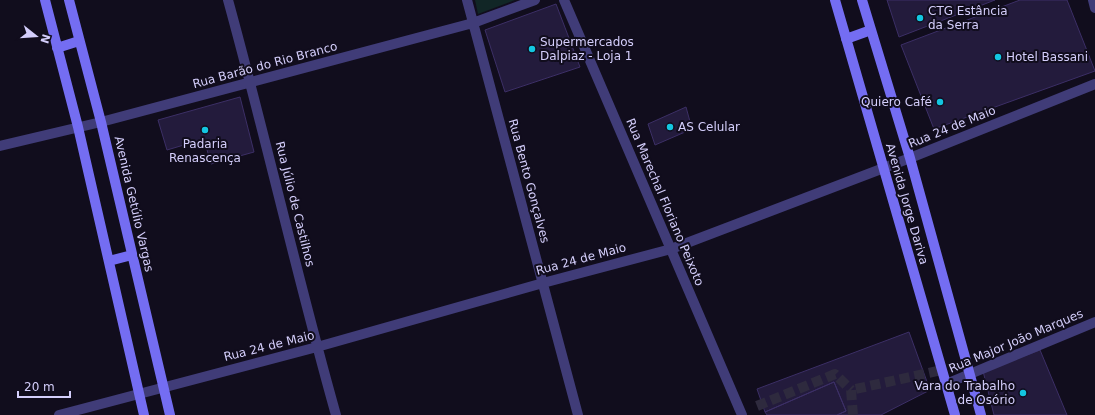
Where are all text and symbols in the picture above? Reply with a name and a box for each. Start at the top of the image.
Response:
place label: CTG Estância da Serra [928,4,1008,32]
marker: CTG Estância da Serra [915,13,925,23]
north arrow [16,16,56,56]
text: N [38,32,53,45]
place label: Supermercados Dalpiaz - Loja 1 [540,35,634,63]
street label: Rua Barão do Rio Branco [191,39,339,91]
marker: Supermercados Dalpiaz - Loja 1 [527,44,537,54]
place label: Hotel Bassani [1006,50,1088,64]
marker: Hotel Bassani [993,52,1003,62]
place label: Quiero Café [861,95,932,109]
marker: Quiero Café [935,97,945,107]
street label: Rua 24 de Maio [906,103,998,151]
street label: Rua Marechal Floriano Peixoto [623,116,707,288]
street label: Rua Bento Gonçalves [506,117,552,245]
place label: AS Celular [678,120,740,134]
marker: AS Celular [665,122,675,132]
marker: Padaria Renascença [200,125,210,135]
street label: Avenida Getúlio Vargas [112,135,156,273]
place label: Padaria Renascença [169,137,241,165]
street label: Rua Júlio de Castilhos [273,140,317,268]
street label: Avenida Jorge Dariva [883,142,931,266]
street label: Rua 24 de Maio [534,240,628,278]
street label: Rua Major João Marques [947,306,1085,376]
street label: Rua 24 de Maio [222,328,316,364]
scale bar [18,373,70,399]
place label: Vara do Trabalho de Osório [914,379,1015,407]
text: 20 m [24,380,55,394]
marker: Vara do Trabalho de Osório [1018,388,1028,398]

